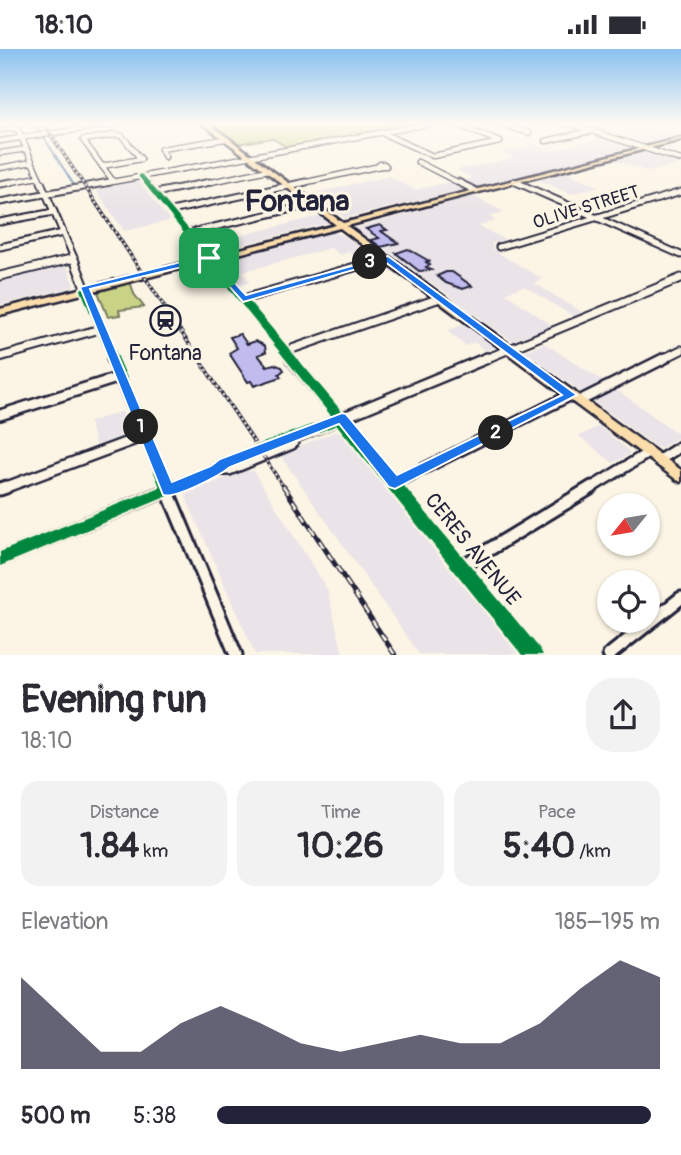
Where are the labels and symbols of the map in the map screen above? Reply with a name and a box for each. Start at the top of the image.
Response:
street label: OLIVE STREET [530,180,642,235]
district label: Fontana [244,183,350,220]
pin [179,228,239,288]
pin: 3 [352,245,388,279]
station icon: Fontana [148,304,182,338]
place label: Fontana [128,340,202,367]
pin: 1 [124,409,158,445]
pin: 2 [478,415,514,451]
street label: CERES AVENUE [419,487,526,611]
north arrow [597,493,660,557]

